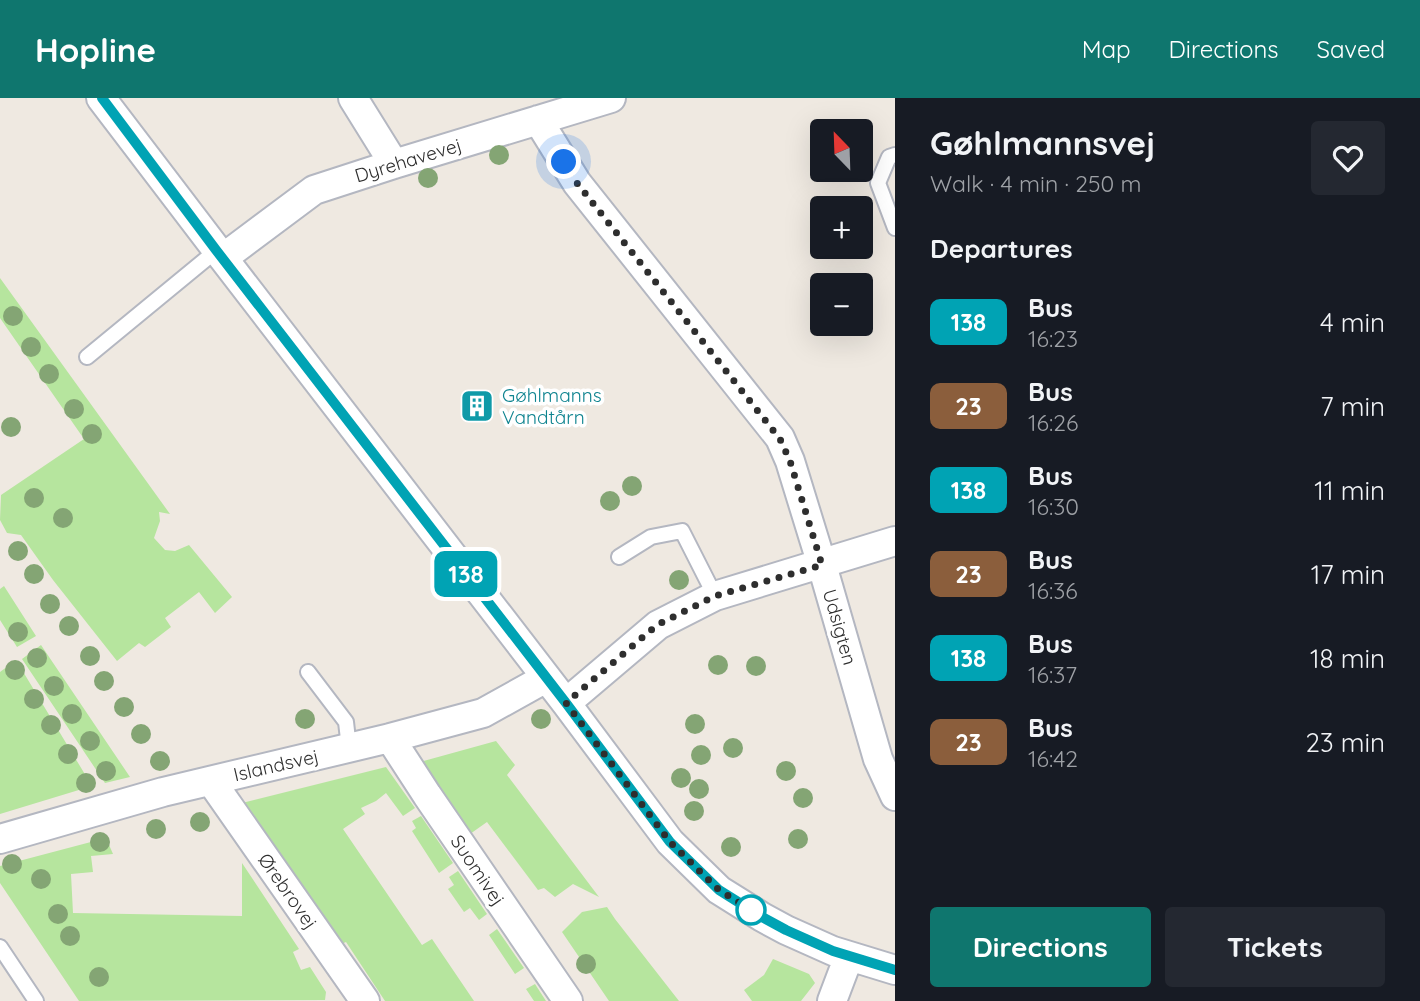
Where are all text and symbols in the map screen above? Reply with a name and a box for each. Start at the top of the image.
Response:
text: Hopline [35,29,156,70]
text: Map [1082,34,1131,64]
text: Directions [1169,34,1279,64]
text: Saved [1317,34,1385,64]
north arrow [810,119,873,182]
map controls [810,119,873,336]
button: heart [1311,121,1385,195]
text: Gøhlmannsvej [930,122,1155,163]
street label: Dyrehavevej [352,132,464,188]
your location [546,144,581,179]
text: Walk · 4 min · 250 m [930,169,1141,198]
button: + [810,196,873,259]
text: Departures [930,232,1073,265]
button: − [810,273,873,336]
text: Bus [1028,291,1073,324]
text: 4 min [1320,306,1385,339]
text: 138 [951,307,986,337]
text: 16:23 [1028,324,1078,353]
text: Bus [1028,375,1073,408]
place label: Gøhlmanns Vandtårn [502,383,602,429]
building icon: Gøhlmanns Vandtårn [458,387,496,425]
text: 7 min [1320,390,1385,423]
text: 23 [955,391,982,421]
text: 16:26 [1028,408,1078,437]
text: Bus [1028,459,1073,492]
text: 11 min [1314,474,1385,507]
text: 138 [951,475,986,505]
text: 16:30 [1028,492,1079,521]
text: Bus [1028,543,1073,576]
line badge: 138 [426,551,506,597]
text: 17 min [1311,558,1385,591]
text: 138 [448,559,484,589]
text: 23 [955,559,982,589]
text: 16:36 [1028,576,1078,605]
street label: Udsigten [818,586,862,668]
text: Bus [1028,627,1073,660]
text: 18 min [1310,642,1385,675]
text: 138 [951,643,986,673]
text: 16:37 [1028,660,1077,689]
text: Bus [1028,711,1073,744]
text: 23 min [1306,726,1385,759]
text: 23 [955,727,982,757]
street label: Islandsvej [231,744,321,786]
text: 16:42 [1028,744,1078,773]
street label: Suomivej [446,830,510,910]
street label: Ørebrovej [253,848,323,934]
unlabelled marker [736,895,766,925]
button: Directions [930,907,1151,987]
button: Tickets [1165,907,1385,987]

